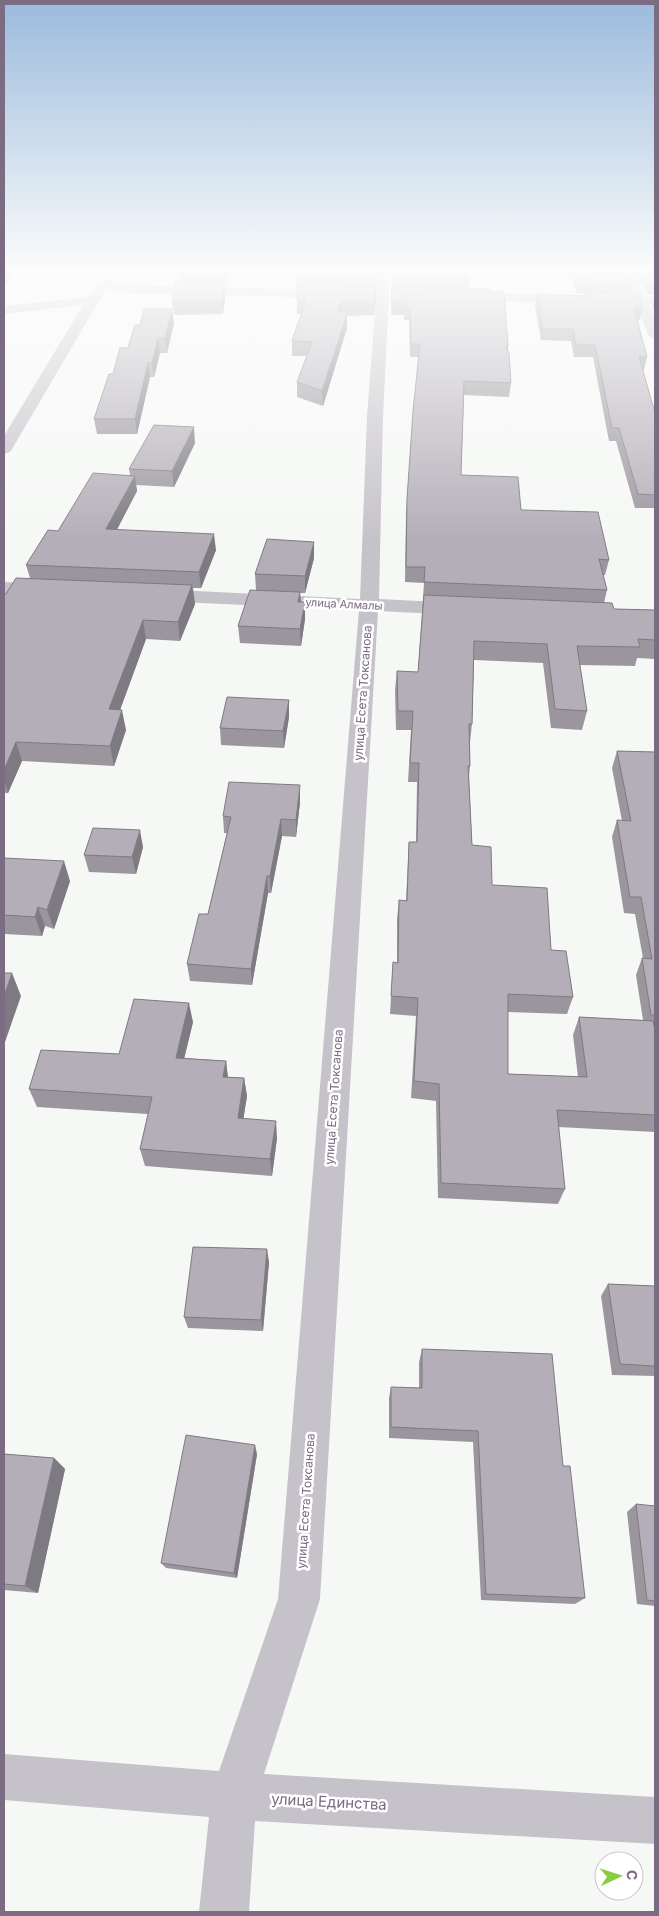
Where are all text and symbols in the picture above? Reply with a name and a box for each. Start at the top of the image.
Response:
street label: улица Алмалы [305,595,383,613]
street label: улица Есета Токсанова [350,625,375,761]
street label: улица Есета Токсанова [321,1029,346,1165]
street label: улица Есета Токсанова [293,1433,318,1569]
street label: улица Единства [271,1789,387,1814]
north arrow [594,1851,644,1901]
text: С [624,1869,641,1881]

